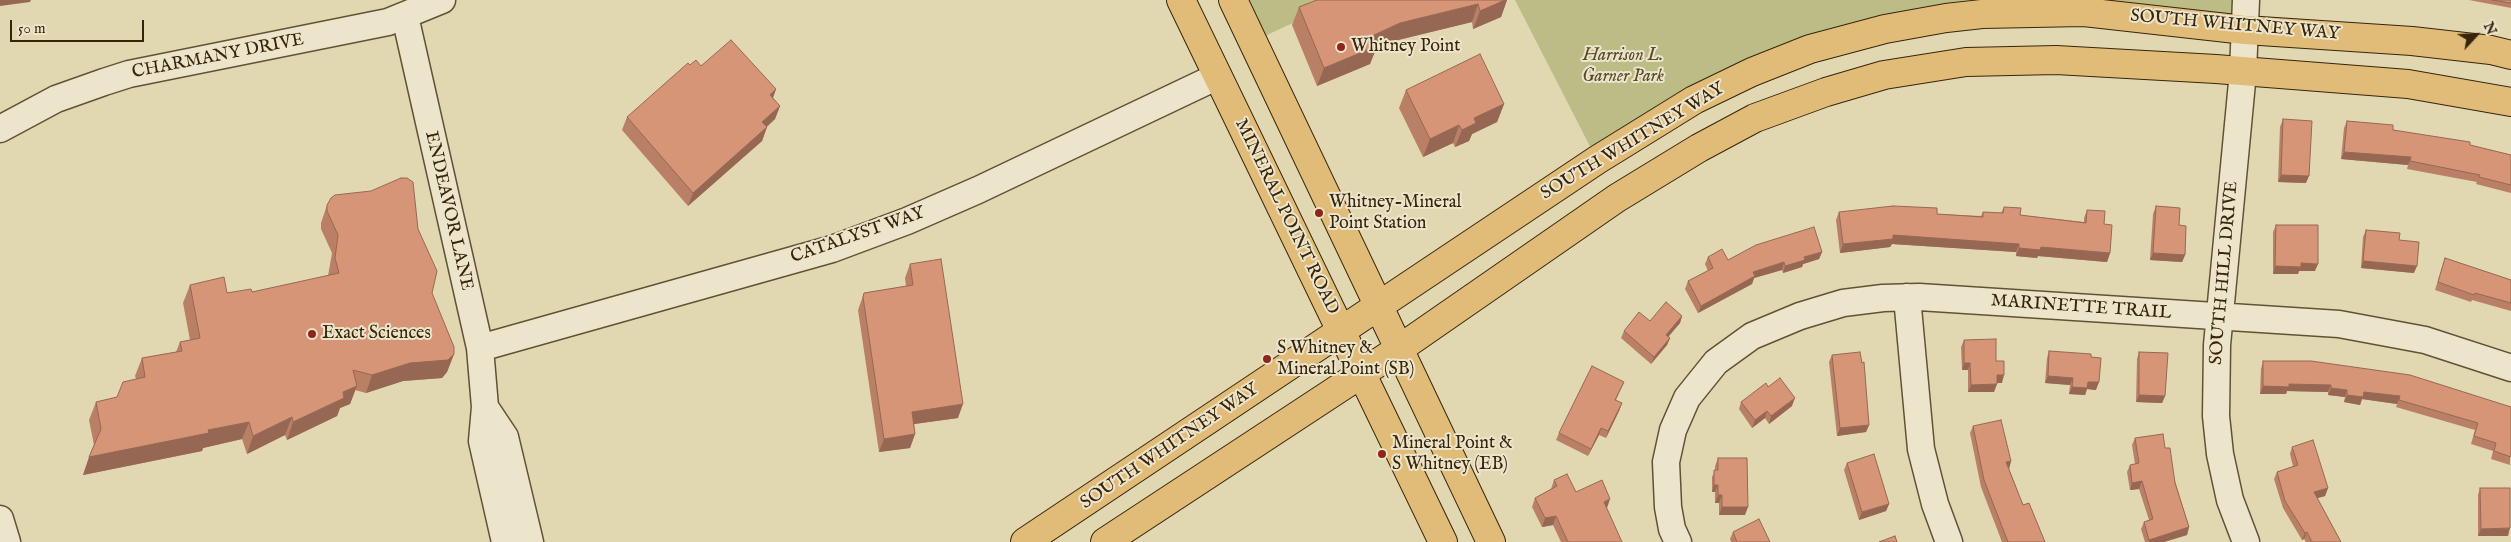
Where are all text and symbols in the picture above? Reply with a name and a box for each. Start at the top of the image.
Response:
street label: SOUTH WHITNEY WAY [2129,6,2341,46]
scale bar [12,10,146,42]
north arrow [2451,10,2501,60]
text: 50 m [18,19,46,38]
text: N [2479,19,2500,38]
street label: CHARMANY DRIVE [130,30,306,84]
place label: Whitney Point [1351,36,1460,58]
marker: Whitney Point [1335,41,1347,53]
park label: Harrison L. Garner Park [1582,45,1664,88]
street label: SOUTH WHITNEY WAY [1537,79,1729,205]
street label: MINERAL POINT ROAD [1229,116,1343,318]
street label: ENDEAVOR LANE [419,129,477,293]
street label: SOUTH HILL DRIVE [2206,180,2244,366]
place label: Whitney-Mineral Point Station [1329,192,1461,234]
street label: CATALYST WAY [788,203,928,269]
marker: Whitney-Mineral Point Station [1313,207,1325,219]
street label: MARINETTE TRAIL [1990,291,2172,325]
place label: Exact Sciences [322,323,431,345]
marker: Exact Sciences [306,328,318,340]
place label: S Whitney & Mineral Point (SB) [1277,338,1414,380]
marker: S Whitney & Mineral Point (SB) [1261,353,1273,365]
street label: SOUTH WHITNEY WAY [1077,379,1263,515]
place label: Mineral Point & S Whitney (EB) [1392,433,1513,476]
marker: Mineral Point & S Whitney (EB) [1376,448,1388,460]

